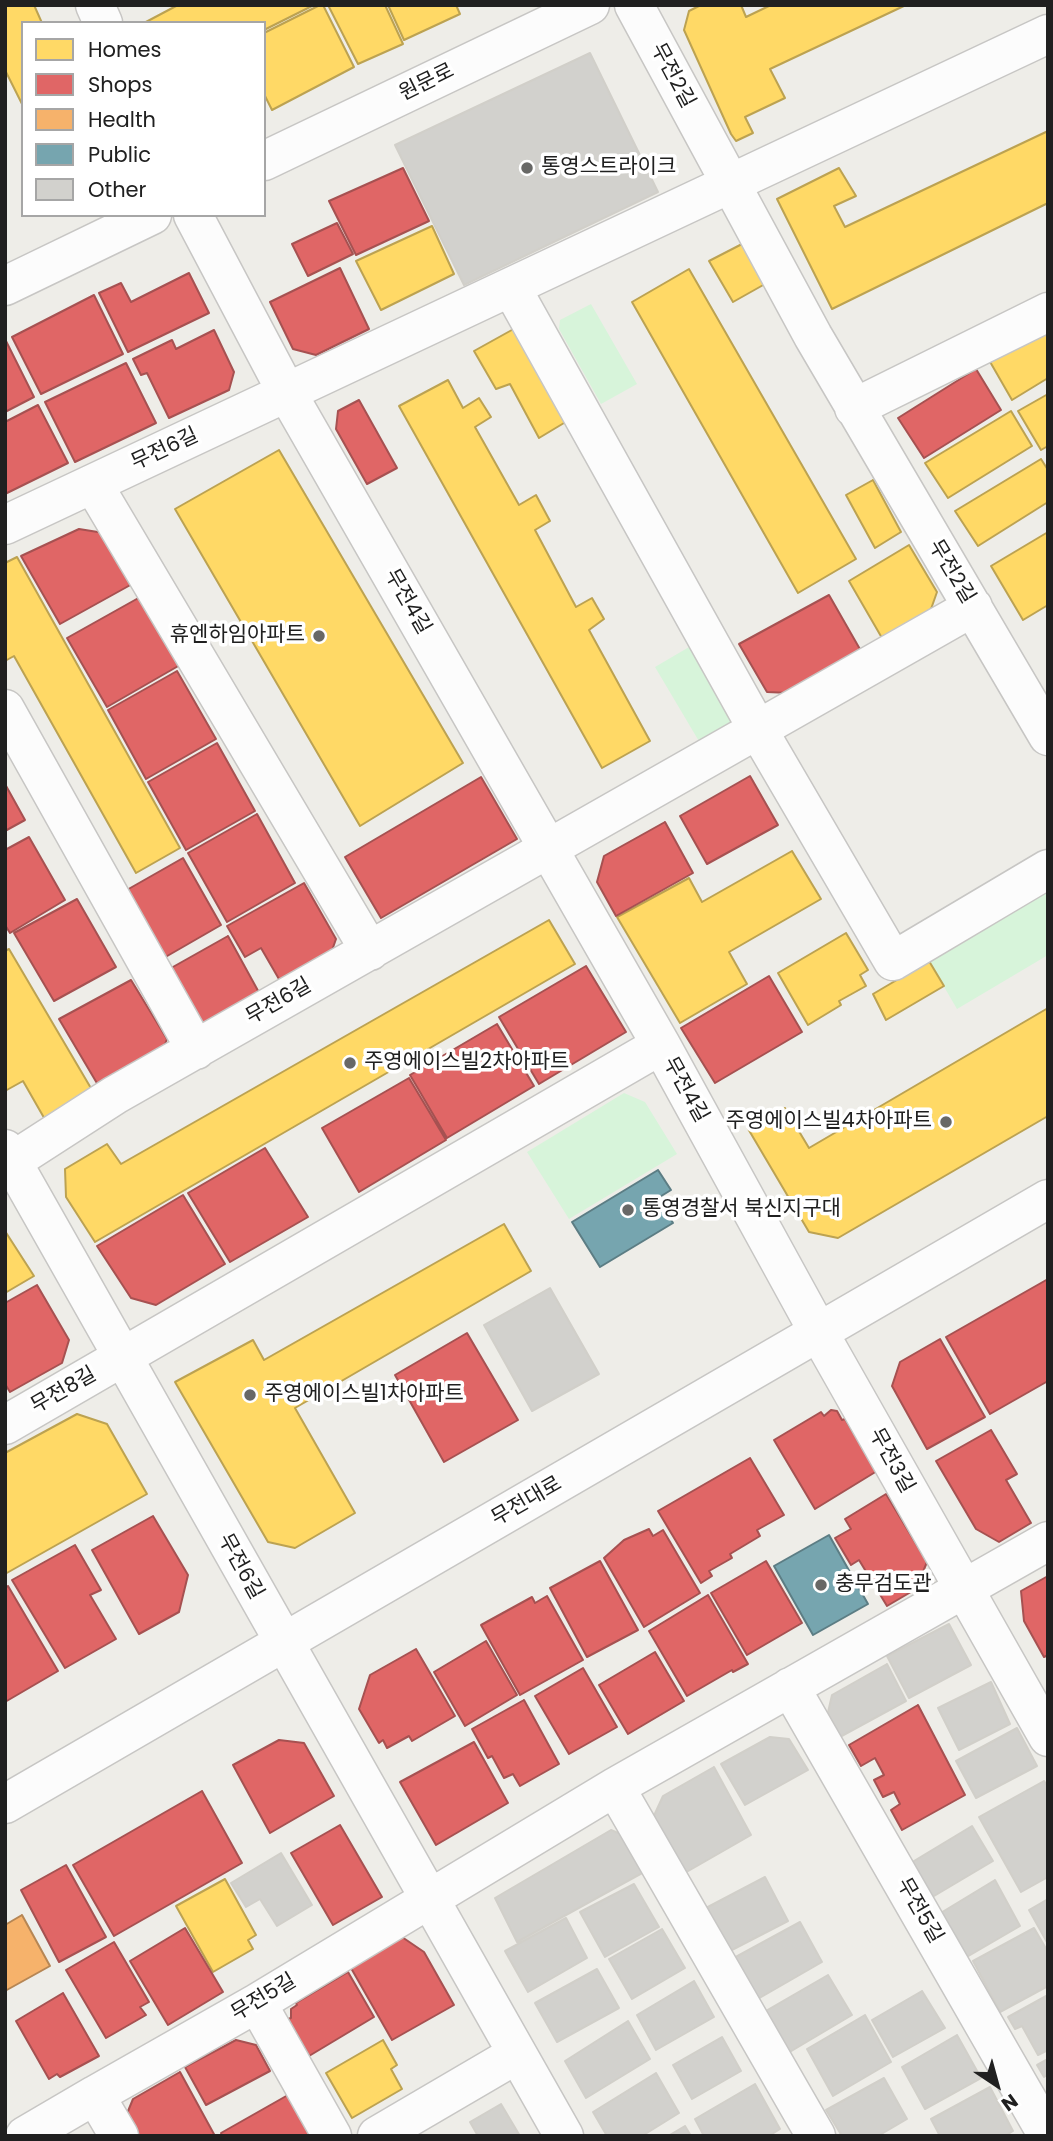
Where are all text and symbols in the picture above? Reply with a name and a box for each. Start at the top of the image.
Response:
legend [21,21,266,217]
text: Homes [88,35,162,64]
street label: 무전2길 [644,39,700,113]
street label: 원문로 [395,59,459,107]
text: Shops [88,70,152,99]
text: Health [88,105,156,134]
text: Public [88,140,151,169]
place label: 통영스트라이크 [541,155,676,181]
marker: 통영스트라이크 [519,160,535,176]
text: Other [88,175,146,204]
street label: 무전6길 [127,424,203,476]
street label: 무전2길 [922,535,980,609]
street label: 무전4길 [378,565,436,639]
place label: 휴엔하임아파트 [170,623,305,649]
marker: 휴엔하임아파트 [311,628,327,644]
street label: 무전6길 [242,973,316,1031]
place label: 주영에이스빌2차아파트 [364,1050,569,1076]
street label: 무전4길 [657,1053,713,1127]
marker: 주영에이스빌2차아파트 [342,1055,358,1071]
place label: 주영에이스빌4차아파트 [726,1109,932,1135]
marker: 주영에이스빌4차아파트 [938,1114,954,1130]
place label: 통영경찰서 북신지구대 [642,1197,841,1223]
marker: 통영경찰서 북신지구대 [620,1202,636,1218]
street label: 무전8길 [27,1362,101,1420]
place label: 주영에이스빌1차아파트 [264,1382,464,1408]
marker: 주영에이스빌1차아파트 [242,1387,258,1403]
street label: 무전3길 [863,1424,919,1498]
street label: 무전대로 [487,1472,567,1532]
street label: 무전6길 [212,1530,268,1604]
place label: 충무검도관 [835,1572,932,1598]
marker: 충무검도관 [813,1577,829,1593]
street label: 무전5길 [890,1874,948,1948]
street label: 무전5길 [227,1969,301,2027]
north arrow [962,2050,1032,2120]
text: N [996,2087,1023,2118]

